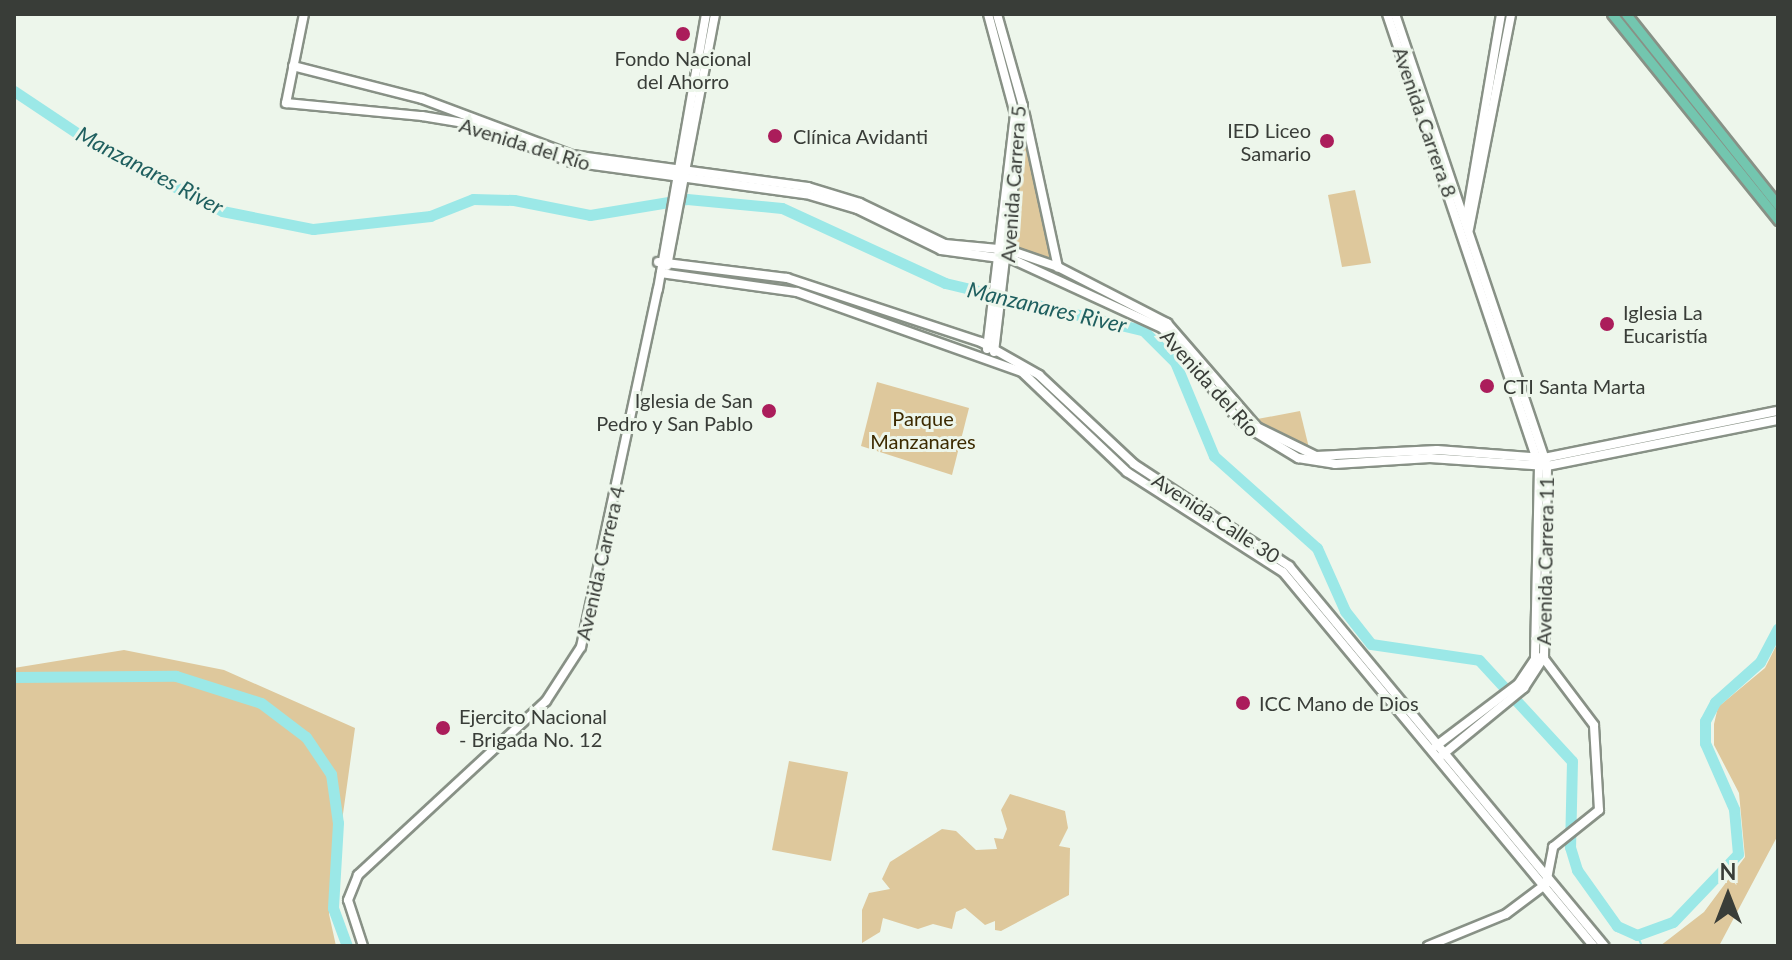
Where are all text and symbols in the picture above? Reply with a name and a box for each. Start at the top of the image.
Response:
marker: Fondo Nacional del Ahorro [674,25,692,43]
street label: Avenida Carrera 8 [1388,44,1462,200]
place label: Fondo Nacional del Ahorro [614,46,752,93]
street label: Avenida Carrera 5 [996,105,1030,263]
street label: Avenida del Río [457,113,593,175]
place label: IED Liceo Samario [1227,118,1311,165]
water label: Manzanares River [72,120,228,220]
place label: Clínica Avidanti [793,124,929,148]
marker: Clínica Avidanti [764,125,786,147]
marker: IED Liceo Samario [1318,132,1336,150]
water label: Manzanares River [965,276,1129,338]
place label: Iglesia La Eucaristía [1623,300,1708,347]
marker: Iglesia La Eucaristía [1598,315,1616,333]
street label: Avenida del Río [1156,325,1264,441]
place label: CTI Santa Marta [1503,374,1645,398]
marker: CTI Santa Marta [1478,377,1496,395]
place label: Iglesia de San Pedro y San Pablo [595,388,753,435]
marker: Iglesia de San Pedro y San Pablo [760,402,778,420]
park label: Parque Manzanares [870,406,976,453]
street label: Avenida Calle 30 [1148,468,1284,568]
street label: Avenida Carrera 11 [1532,476,1558,646]
street label: Avenida Carrera 4 [571,484,629,642]
place label: ICC Mano de Dios [1259,691,1419,715]
marker: ICC Mano de Dios [1234,694,1252,712]
place label: Ejercito Nacional - Brigada No. 12 [459,704,607,751]
marker: Ejercito Nacional - Brigada No. 12 [434,719,452,737]
north arrow [1688,856,1768,936]
text: N [1720,858,1736,885]

